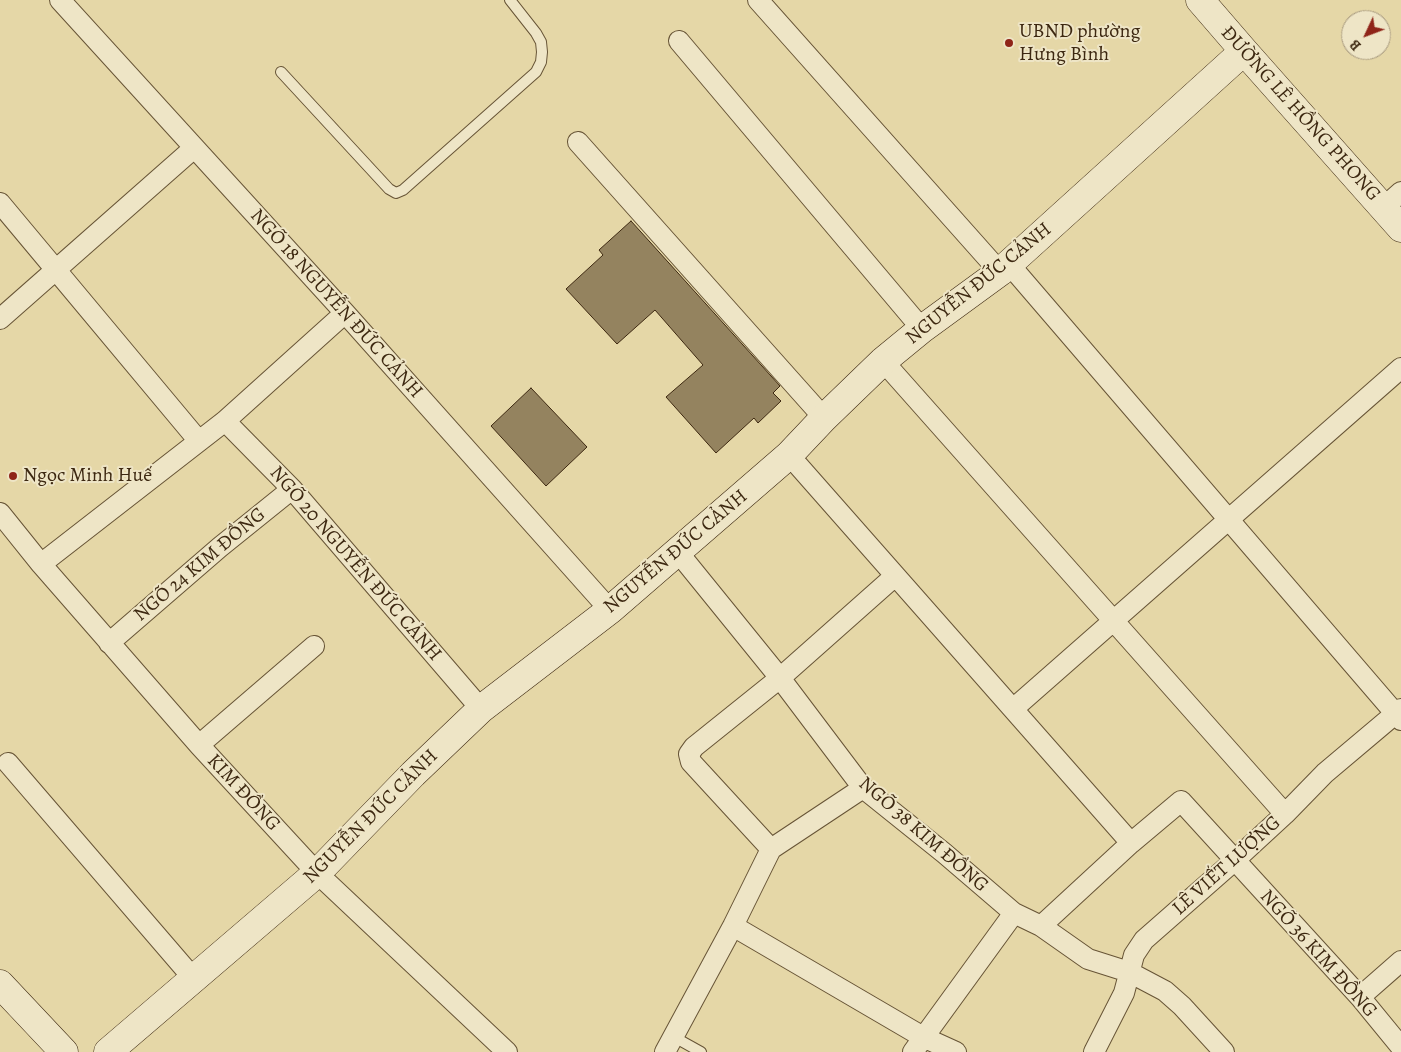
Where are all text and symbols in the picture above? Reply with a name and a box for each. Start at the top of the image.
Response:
north arrow [1341,10,1391,60]
place label: UBND phường Hưng Bình [1019,20,1141,67]
street label: ĐƯỜNG LÊ HỒNG PHONG [1215,21,1385,207]
text: B [1345,35,1365,55]
marker: UBND phường Hưng Bình [1003,37,1015,49]
street label: NGÕ 18 NGUYỄN ĐỨC CẢNH [245,204,427,404]
street label: NGUYỄN ĐỨC CẢNH [901,218,1057,350]
street label: NGÕ 20 NGUYỄN ĐỨC CẢNH [264,462,446,666]
place label: Ngọc Minh Huế [23,464,152,488]
marker: Ngọc Minh Huế [7,470,19,482]
street label: NGUYỄN ĐỨC CẢNH [599,485,753,619]
street label: NGÕ 24 KIM ĐỒNG [129,503,271,627]
street label: NGUYỄN ĐỨC CẢNH [299,745,443,889]
street label: KIM ĐỒNG [201,750,285,836]
street label: NGÕ 38 KIM ĐỒNG [853,772,993,898]
street label: LÊ VIẾT LƯỢNG [1168,811,1286,921]
street label: NGÕ 36 KIM ĐỒNG [1254,885,1382,1023]

